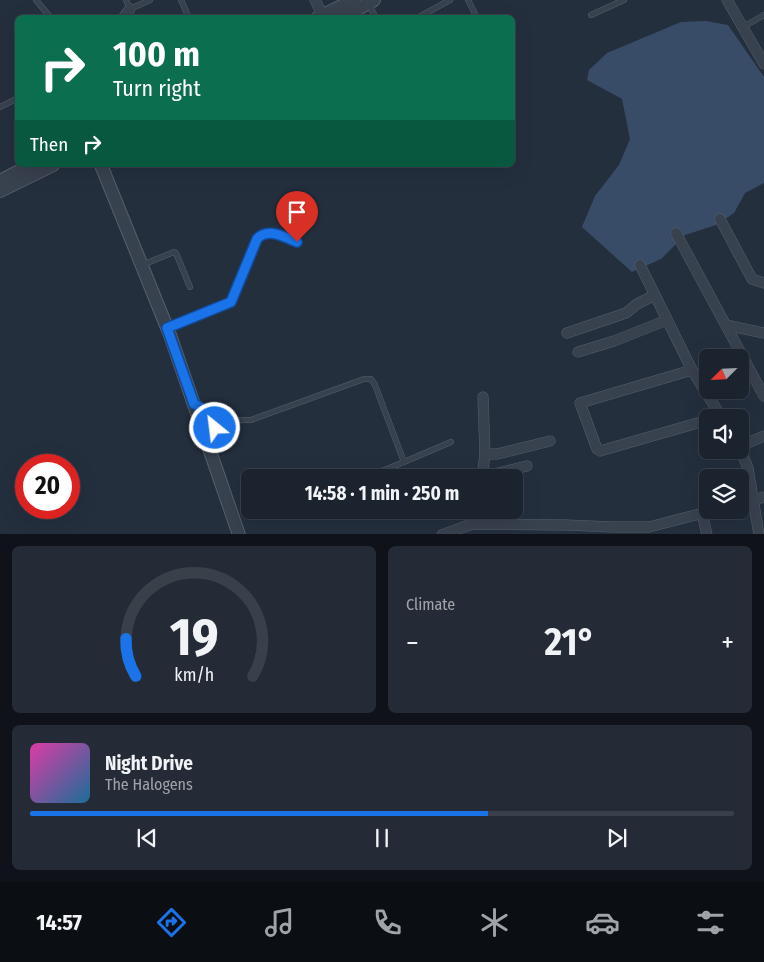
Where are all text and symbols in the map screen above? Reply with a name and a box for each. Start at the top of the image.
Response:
text: 100 m [113,33,200,75]
icon: right [30,35,95,100]
text: Turn right [113,75,201,102]
icon: right [78,130,106,158]
text: Then [30,133,68,156]
pin [276,191,318,242]
icon: arrive [283,198,311,226]
north arrow [699,349,749,399]
map controls [699,349,749,519]
position arrow [188,401,240,453]
button: sound [699,409,749,459]
speed limit sign: 20 [15,454,80,519]
button: layers [699,469,749,519]
text: 14:58 · 1 min · 250 m [305,482,459,505]
text: Climate [406,595,455,614]
text: 19 [170,606,218,669]
text: 21° [545,619,595,665]
text: − [406,626,419,659]
text: + [721,626,734,659]
text: km/h [174,664,214,686]
text: Night Drive [105,752,193,775]
text: The Halogens [105,775,193,794]
icon: previous [133,824,161,852]
icon: pause [368,824,396,852]
icon: next [603,824,631,852]
icon: directions [154,905,189,940]
icon: music [262,905,297,940]
icon: phone [370,905,405,940]
icon: climate [477,905,512,940]
icon: car [585,905,620,940]
icon: filters [693,905,728,940]
text: 14:57 [36,909,82,936]

